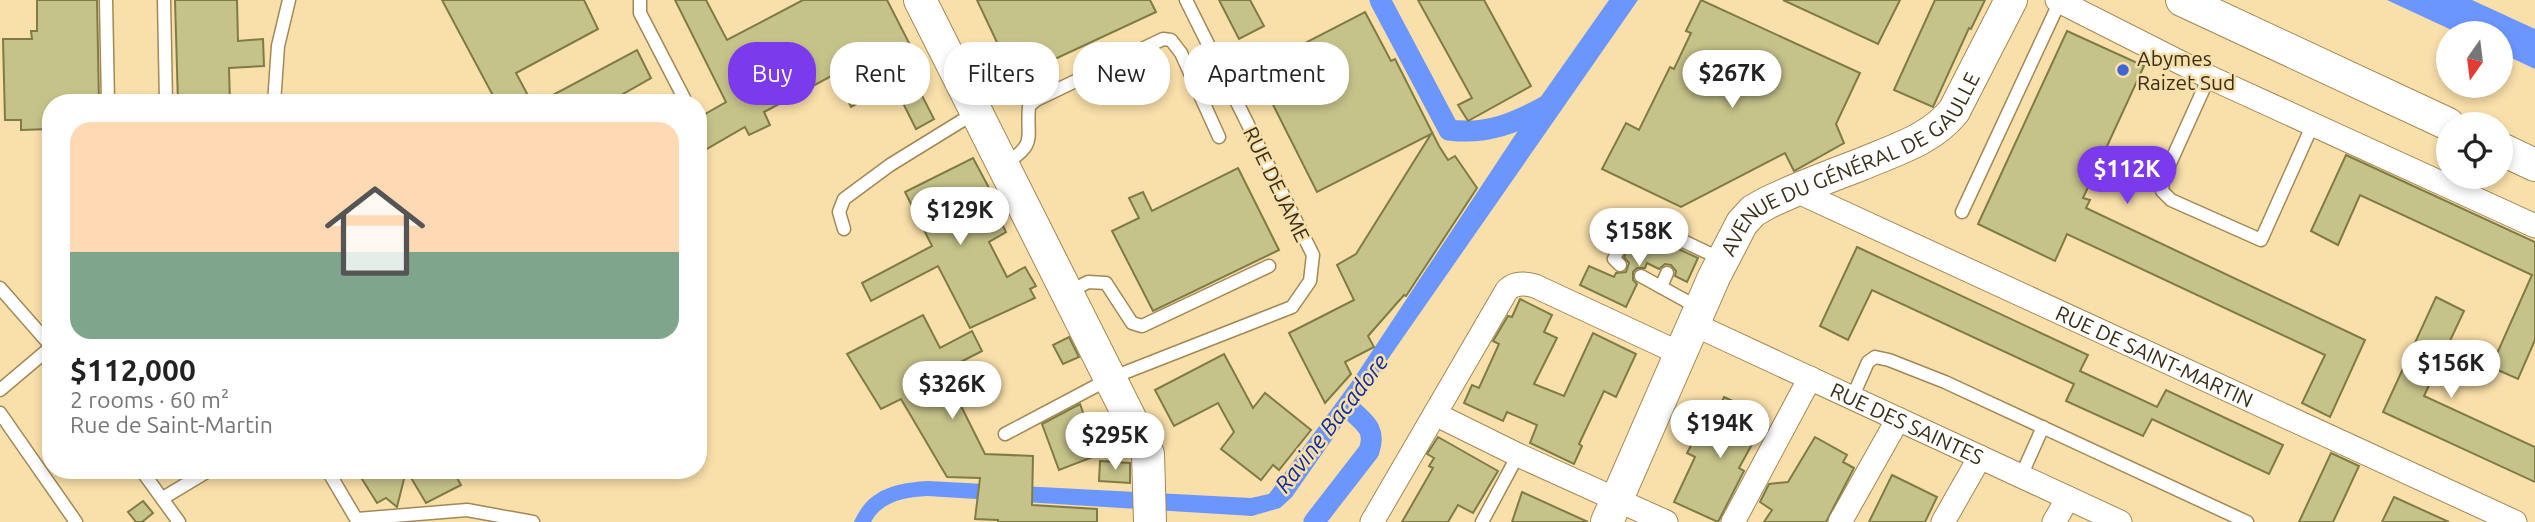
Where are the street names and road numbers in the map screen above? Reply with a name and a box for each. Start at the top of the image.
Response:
street label: AVENUE DU GÉNÉRAL DE GAULLE [1715,68,1984,260]
street label: RUE DEJAME [1239,123,1315,245]
street label: RUE DE SAINT-MARTIN [2052,300,2257,412]
street label: RUE DES SAINTES [1827,377,1987,469]

